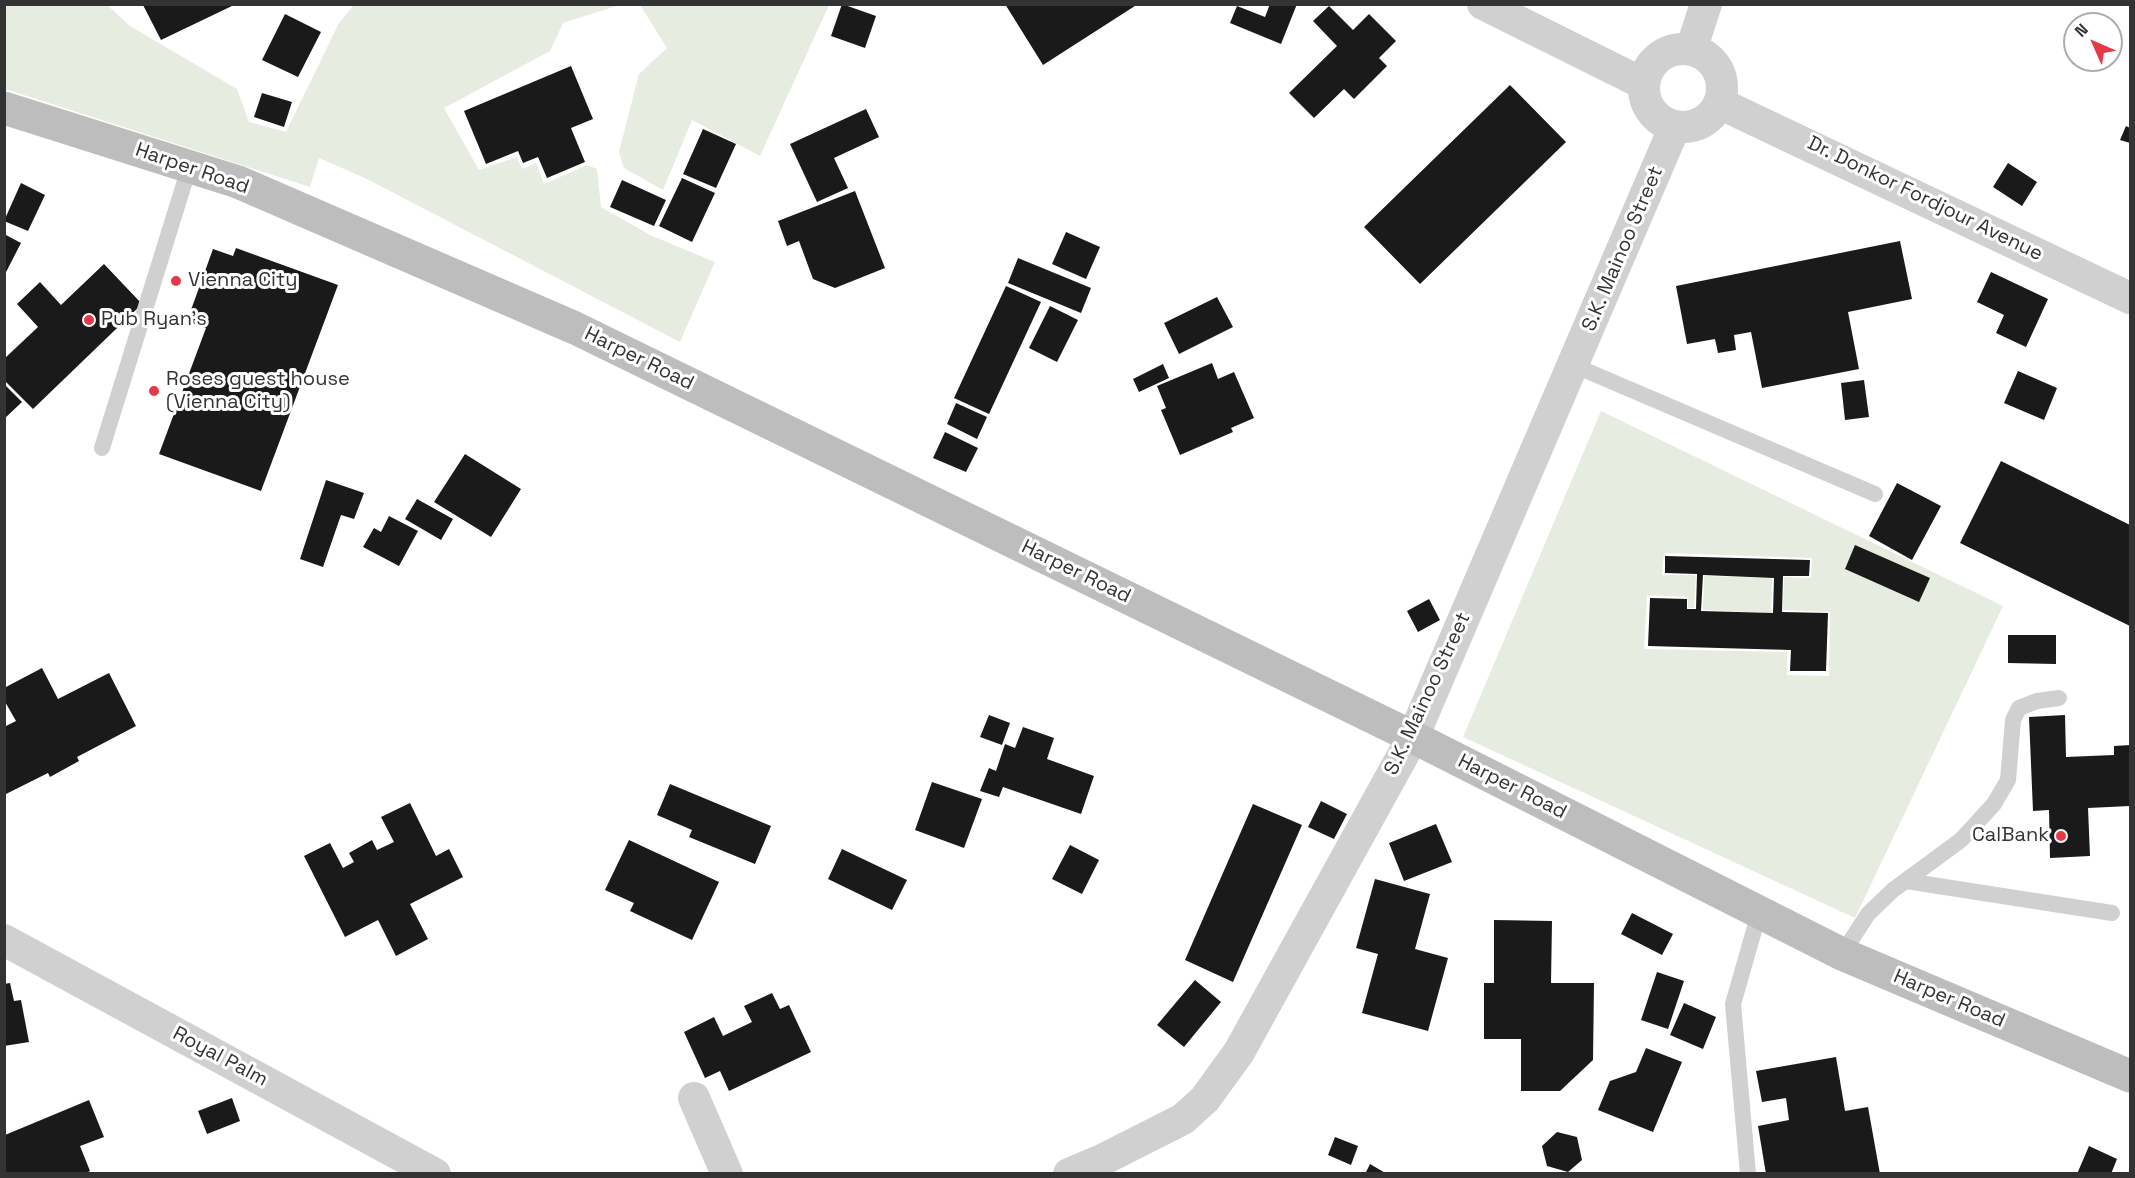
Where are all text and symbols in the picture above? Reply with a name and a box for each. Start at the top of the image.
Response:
north arrow [2063,12,2123,72]
text: N [2070,19,2093,42]
street label: Dr. Donkor Fordjour Avenue [1803,131,2047,267]
street label: Harper Road [132,138,252,200]
street label: S.K. Mainoo Street [1577,163,1669,335]
place label: Vienna City [188,269,297,293]
marker: Vienna City [169,274,183,288]
place label: Pub Ryan's [101,308,207,332]
marker: Pub Ryan's [82,313,96,327]
street label: Harper Road [580,322,698,396]
place label: Roses guest house (Vienna City) [166,368,350,415]
marker: Roses guest house (Vienna City) [147,384,161,398]
street label: Harper Road [1017,535,1135,609]
street label: S.K. Mainoo Street [1380,609,1476,779]
street label: Harper Road [1454,749,1570,825]
place label: CalBank [1972,824,2049,848]
marker: CalBank [2054,829,2068,843]
street label: Harper Road [1890,965,2008,1033]
street label: Royal Palm [168,1022,272,1092]

